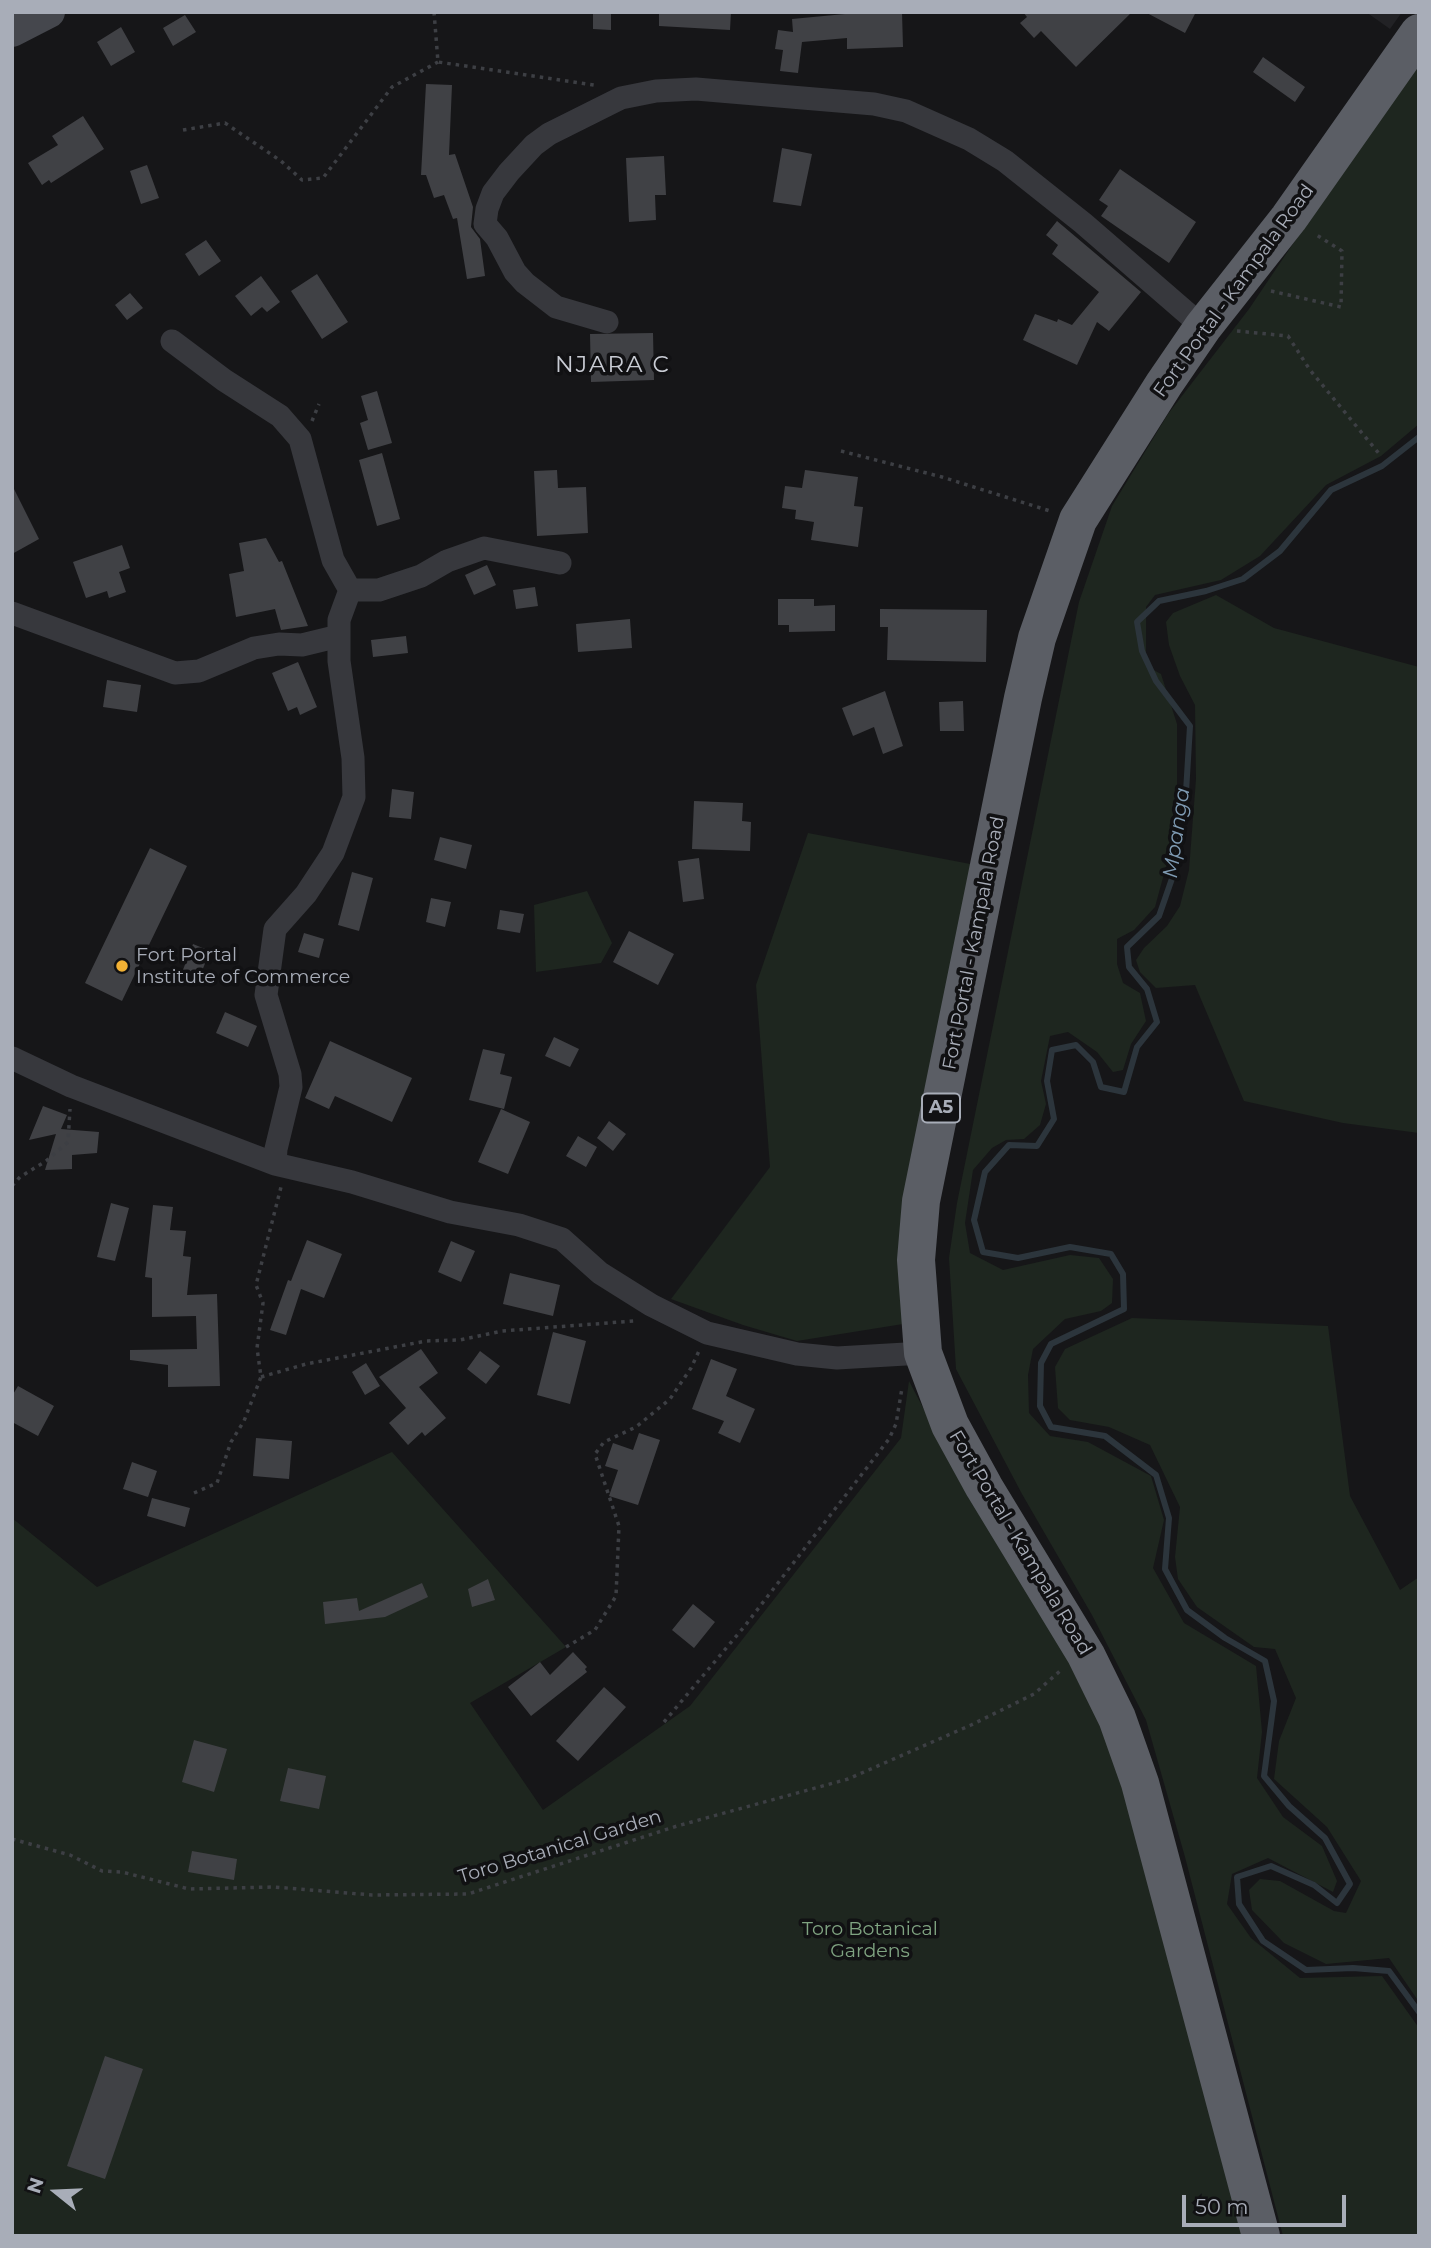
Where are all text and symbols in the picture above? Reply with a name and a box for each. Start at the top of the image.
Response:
street label: Fort Portal - Kampala Road [1149,180,1319,402]
district label: NJARA C [556,351,670,379]
water label: Mpanga [1158,786,1196,880]
street label: Fort Portal - Kampala Road [938,814,1010,1072]
place label: Fort Portal Institute of Commerce [136,944,350,988]
marker: Fort Portal Institute of Commerce [114,958,130,974]
road number: A5 [922,1093,960,1122]
street label: Fort Portal - Kampala Road [944,1427,1096,1659]
street label: Toro Botanical Garden [456,1805,664,1889]
park label: Toro Botanical Gardens [802,1918,938,1962]
north arrow [21,2157,91,2227]
text: N [22,2175,49,2196]
scale bar [1186,2182,1350,2226]
text: 50 m [1195,2194,1249,2219]

